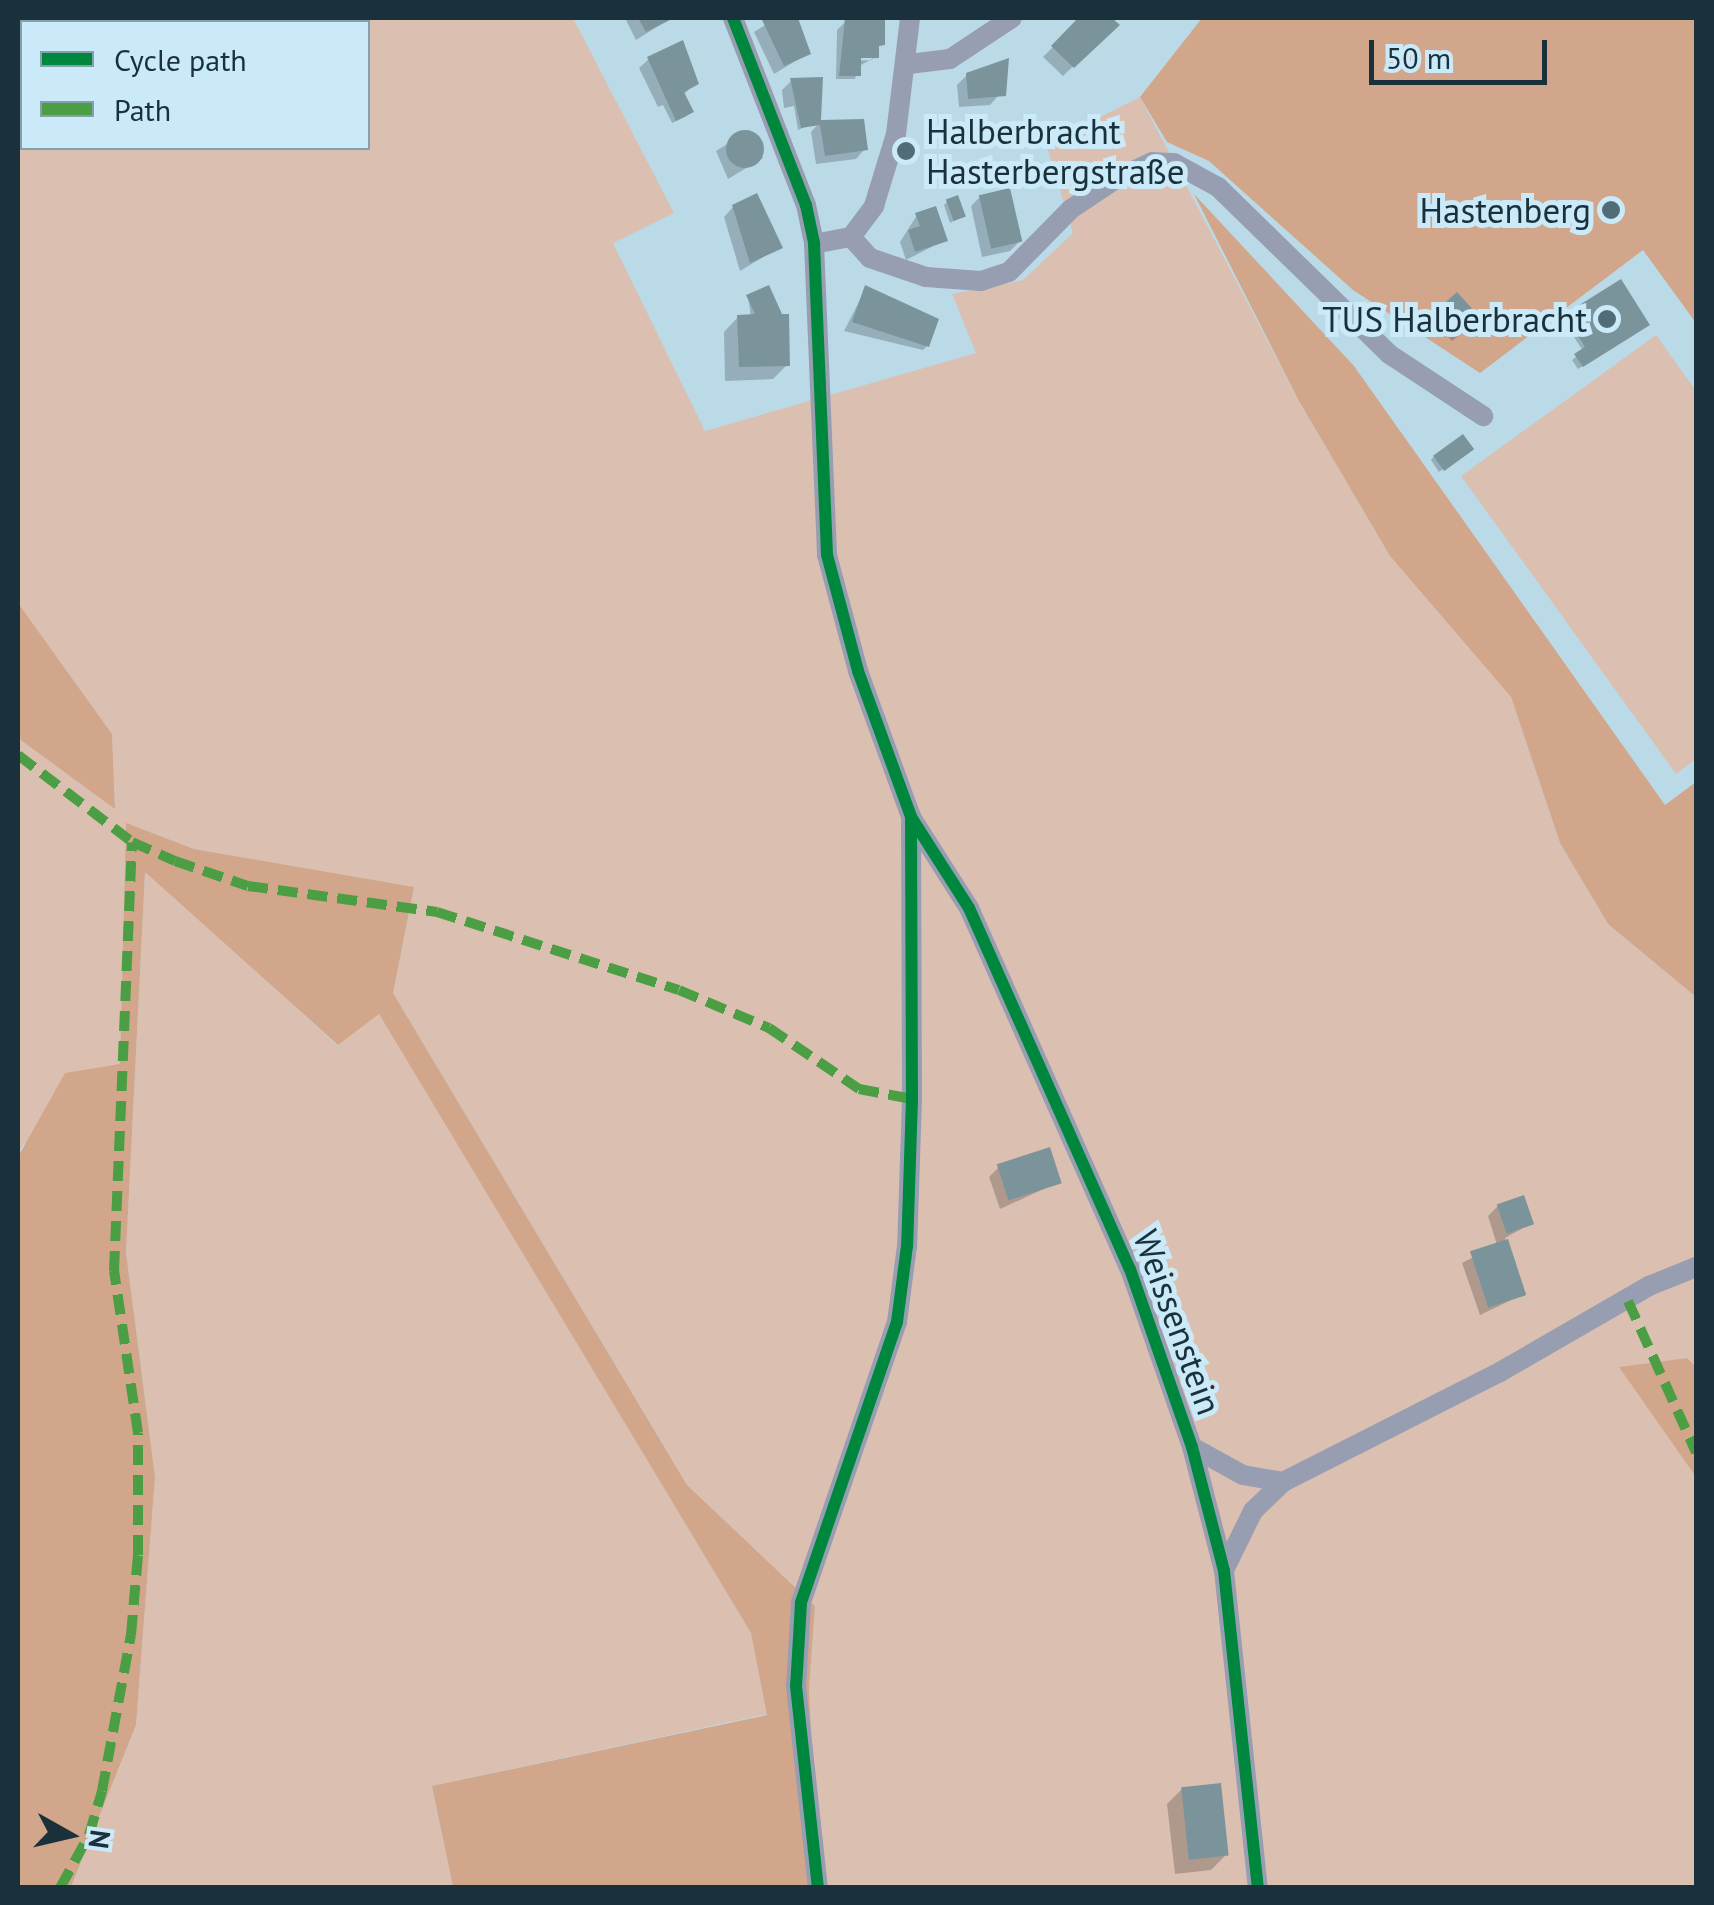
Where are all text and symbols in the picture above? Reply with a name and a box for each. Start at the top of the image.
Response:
legend [20,20,370,150]
scale bar [1374,20,1552,82]
text: 50 m [1386,38,1451,77]
text: Cycle path [114,40,247,79]
text: Path [114,90,171,129]
place label: Halberbracht Hasterbergstraße [926,110,1185,192]
marker: Halberbracht Hasterbergstraße [895,140,917,162]
place label: Hastenberg [1420,189,1591,231]
marker: Hastenberg [1600,199,1622,221]
place label: TUS Halberbracht [1322,298,1587,340]
marker: TUS Halberbracht [1596,308,1618,330]
street label: Weissenstein [1125,1224,1231,1420]
north arrow [20,1785,120,1885]
text: N [81,1828,120,1851]

